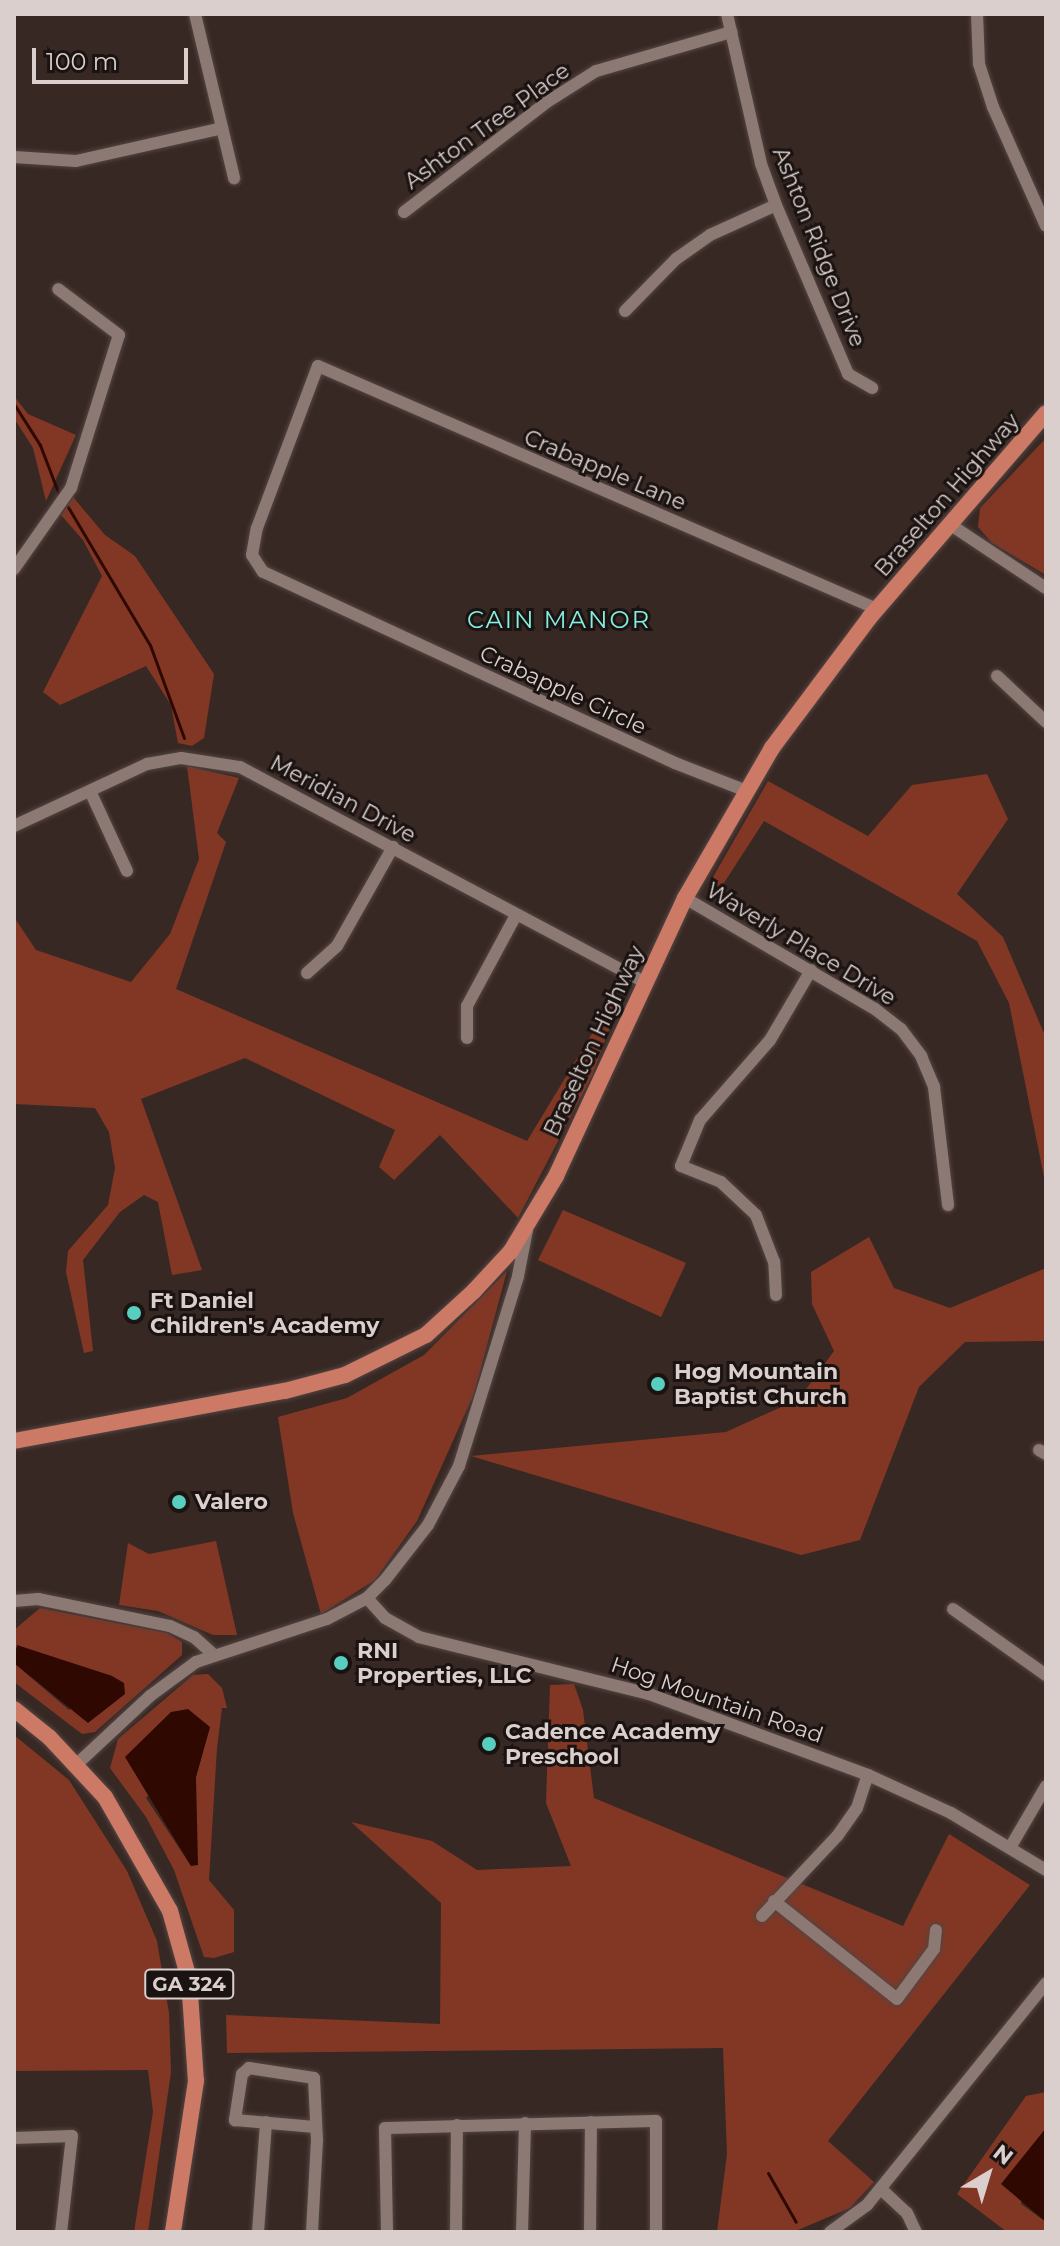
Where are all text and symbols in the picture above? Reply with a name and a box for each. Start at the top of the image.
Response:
scale bar [36,32,192,82]
text: 100 m [46,47,118,76]
street label: Ashton Tree Place [399,57,575,195]
street label: Ashton Ridge Drive [767,143,871,351]
street label: Braselton Highway [869,408,1025,582]
street label: Crabapple Lane [520,424,690,516]
district label: CAIN MANOR [467,606,651,634]
street label: Crabapple Circle [476,640,650,740]
street label: Meridian Drive [266,750,420,848]
street label: Waverly Place Drive [701,877,901,1011]
street label: Braselton Highway [538,942,650,1140]
place label: Ft Daniel Children's Academy [150,1287,379,1338]
marker: Ft Daniel Children's Academy [125,1304,143,1322]
place label: Hog Mountain Baptist Church [674,1358,847,1410]
marker: Hog Mountain Baptist Church [649,1375,667,1393]
place label: Valero [195,1489,268,1515]
marker: Valero [170,1493,188,1511]
place label: RNI Properties, LLC [357,1637,531,1688]
street label: Hog Mountain Road [608,1651,826,1749]
marker: RNI Properties, LLC [332,1654,350,1672]
place label: Cadence Academy Preschool [505,1718,720,1770]
marker: Cadence Academy Preschool [480,1735,498,1753]
road number: GA 324 [143,1968,235,2000]
north arrow [948,2134,1028,2214]
text: N [988,2139,1018,2171]

